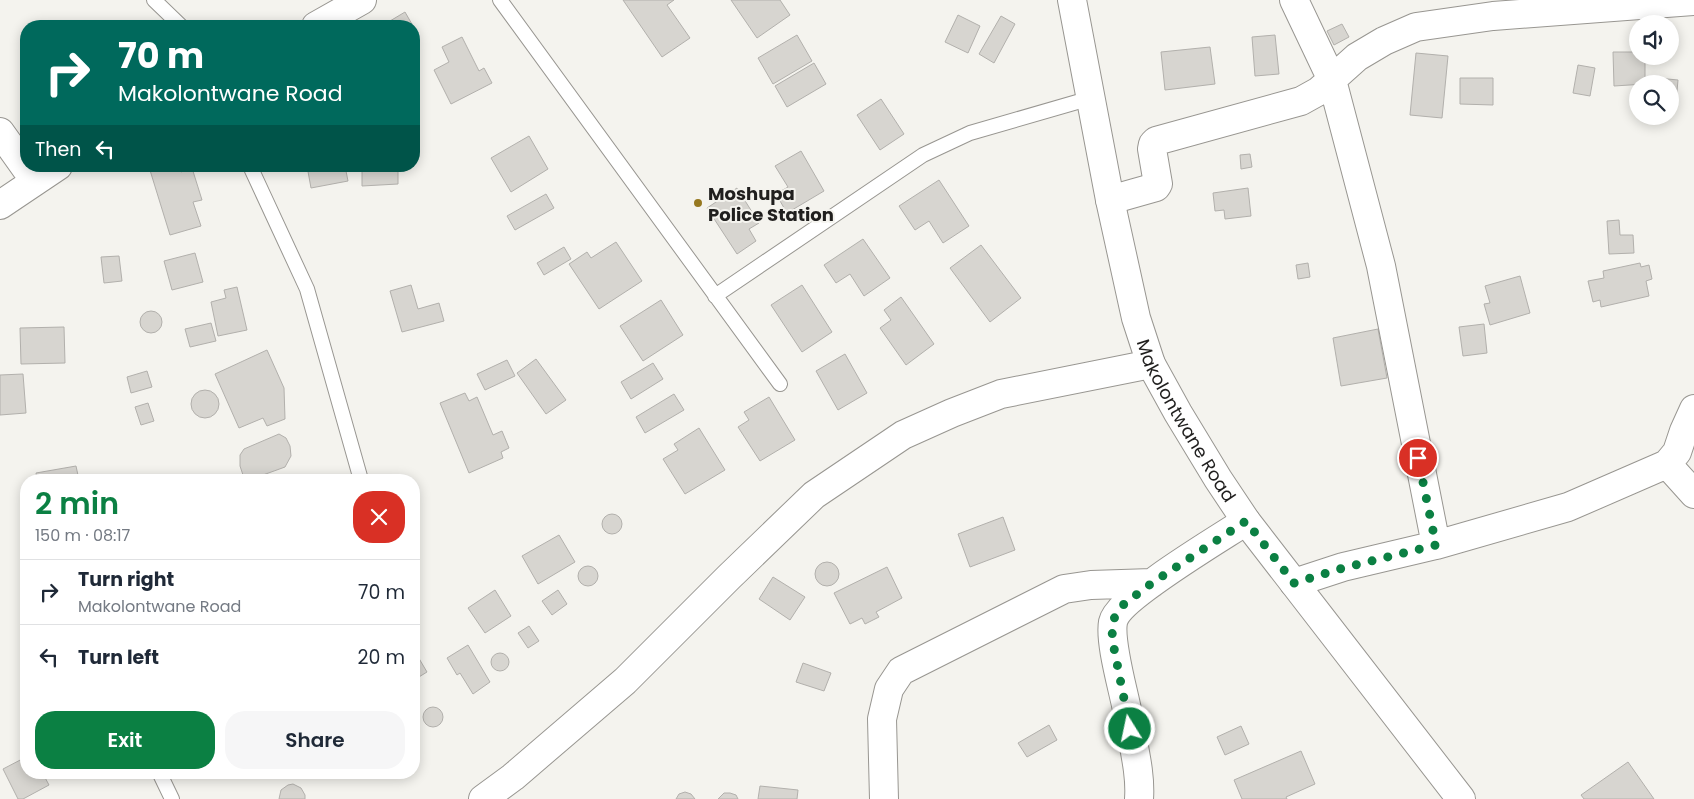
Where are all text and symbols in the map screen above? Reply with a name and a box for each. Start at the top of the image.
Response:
map controls [1629,15,1679,125]
button: sound [1629,15,1679,65]
text: 70 m [118,31,204,80]
icon: right [35,40,100,105]
button: search [1629,75,1679,125]
text: Makolontwane Road [118,78,343,109]
icon: left [91,135,119,163]
text: Then [35,136,81,163]
place label: Moshupa Police Station [708,181,834,227]
marker: Moshupa Police Station [692,197,704,209]
street label: Makolontwane Road [1131,336,1242,507]
pin [1397,437,1439,479]
icon: arrive [1404,444,1432,472]
text: 2 min [35,482,119,525]
button: close [353,491,405,543]
text: 150 m · 08:17 [35,524,130,547]
text: Turn right [78,566,174,593]
icon: right [35,578,63,606]
text: 70 m [358,579,405,606]
text: Makolontwane Road [78,595,241,618]
icon: left [35,643,63,671]
text: Turn left [78,644,159,671]
text: 20 m [357,644,405,671]
position arrow [1103,702,1155,754]
button: Exit [35,711,215,769]
button: Share [225,711,405,769]

